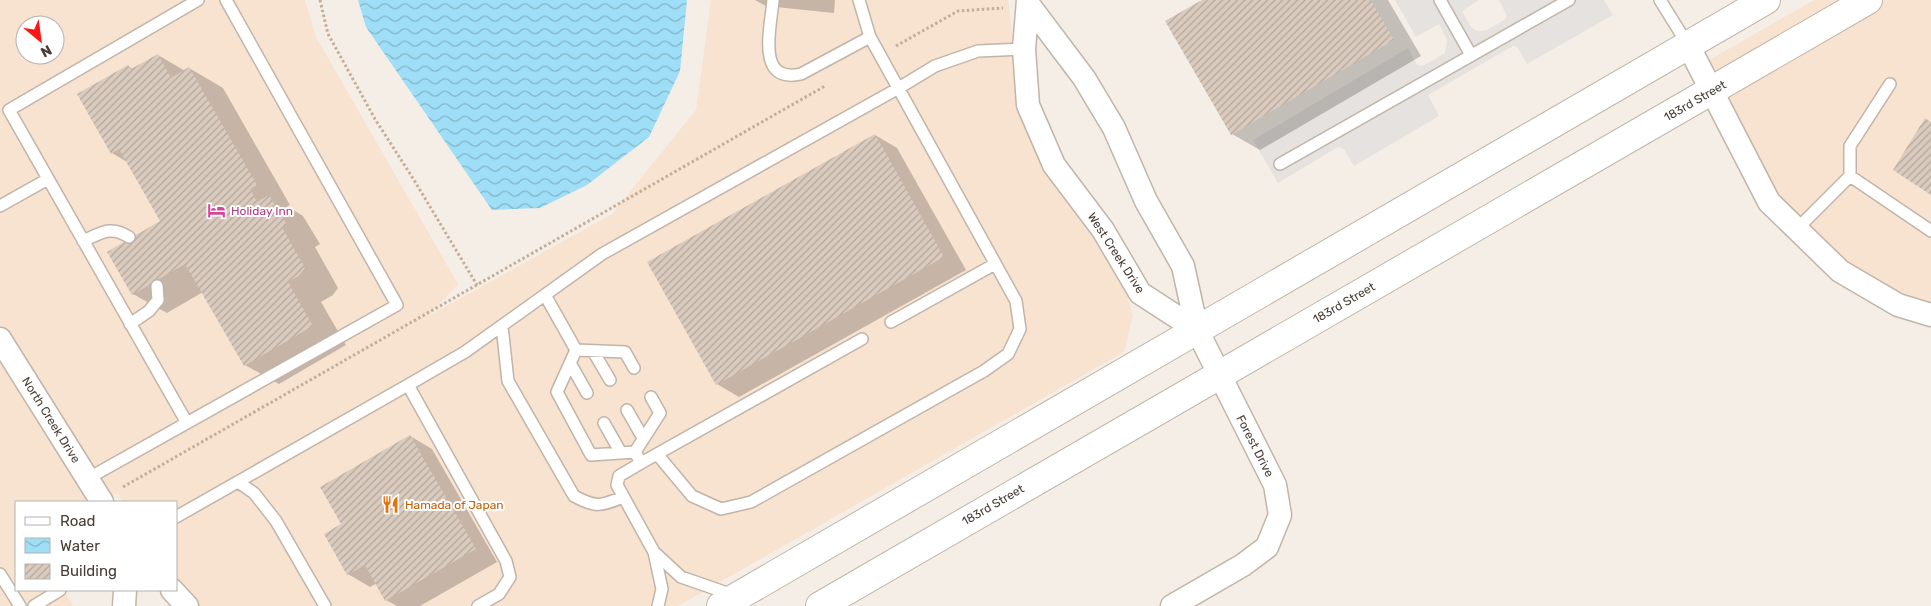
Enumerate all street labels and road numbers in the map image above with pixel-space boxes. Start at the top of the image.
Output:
street label: 183rd Street [1662,77,1729,124]
street label: West Creek Drive [1085,210,1148,296]
street label: 183rd Street [1311,279,1378,326]
street label: North Creek Drive [19,375,83,466]
street label: Forest Drive [1233,413,1277,480]
street label: 183rd Street [960,481,1027,528]

